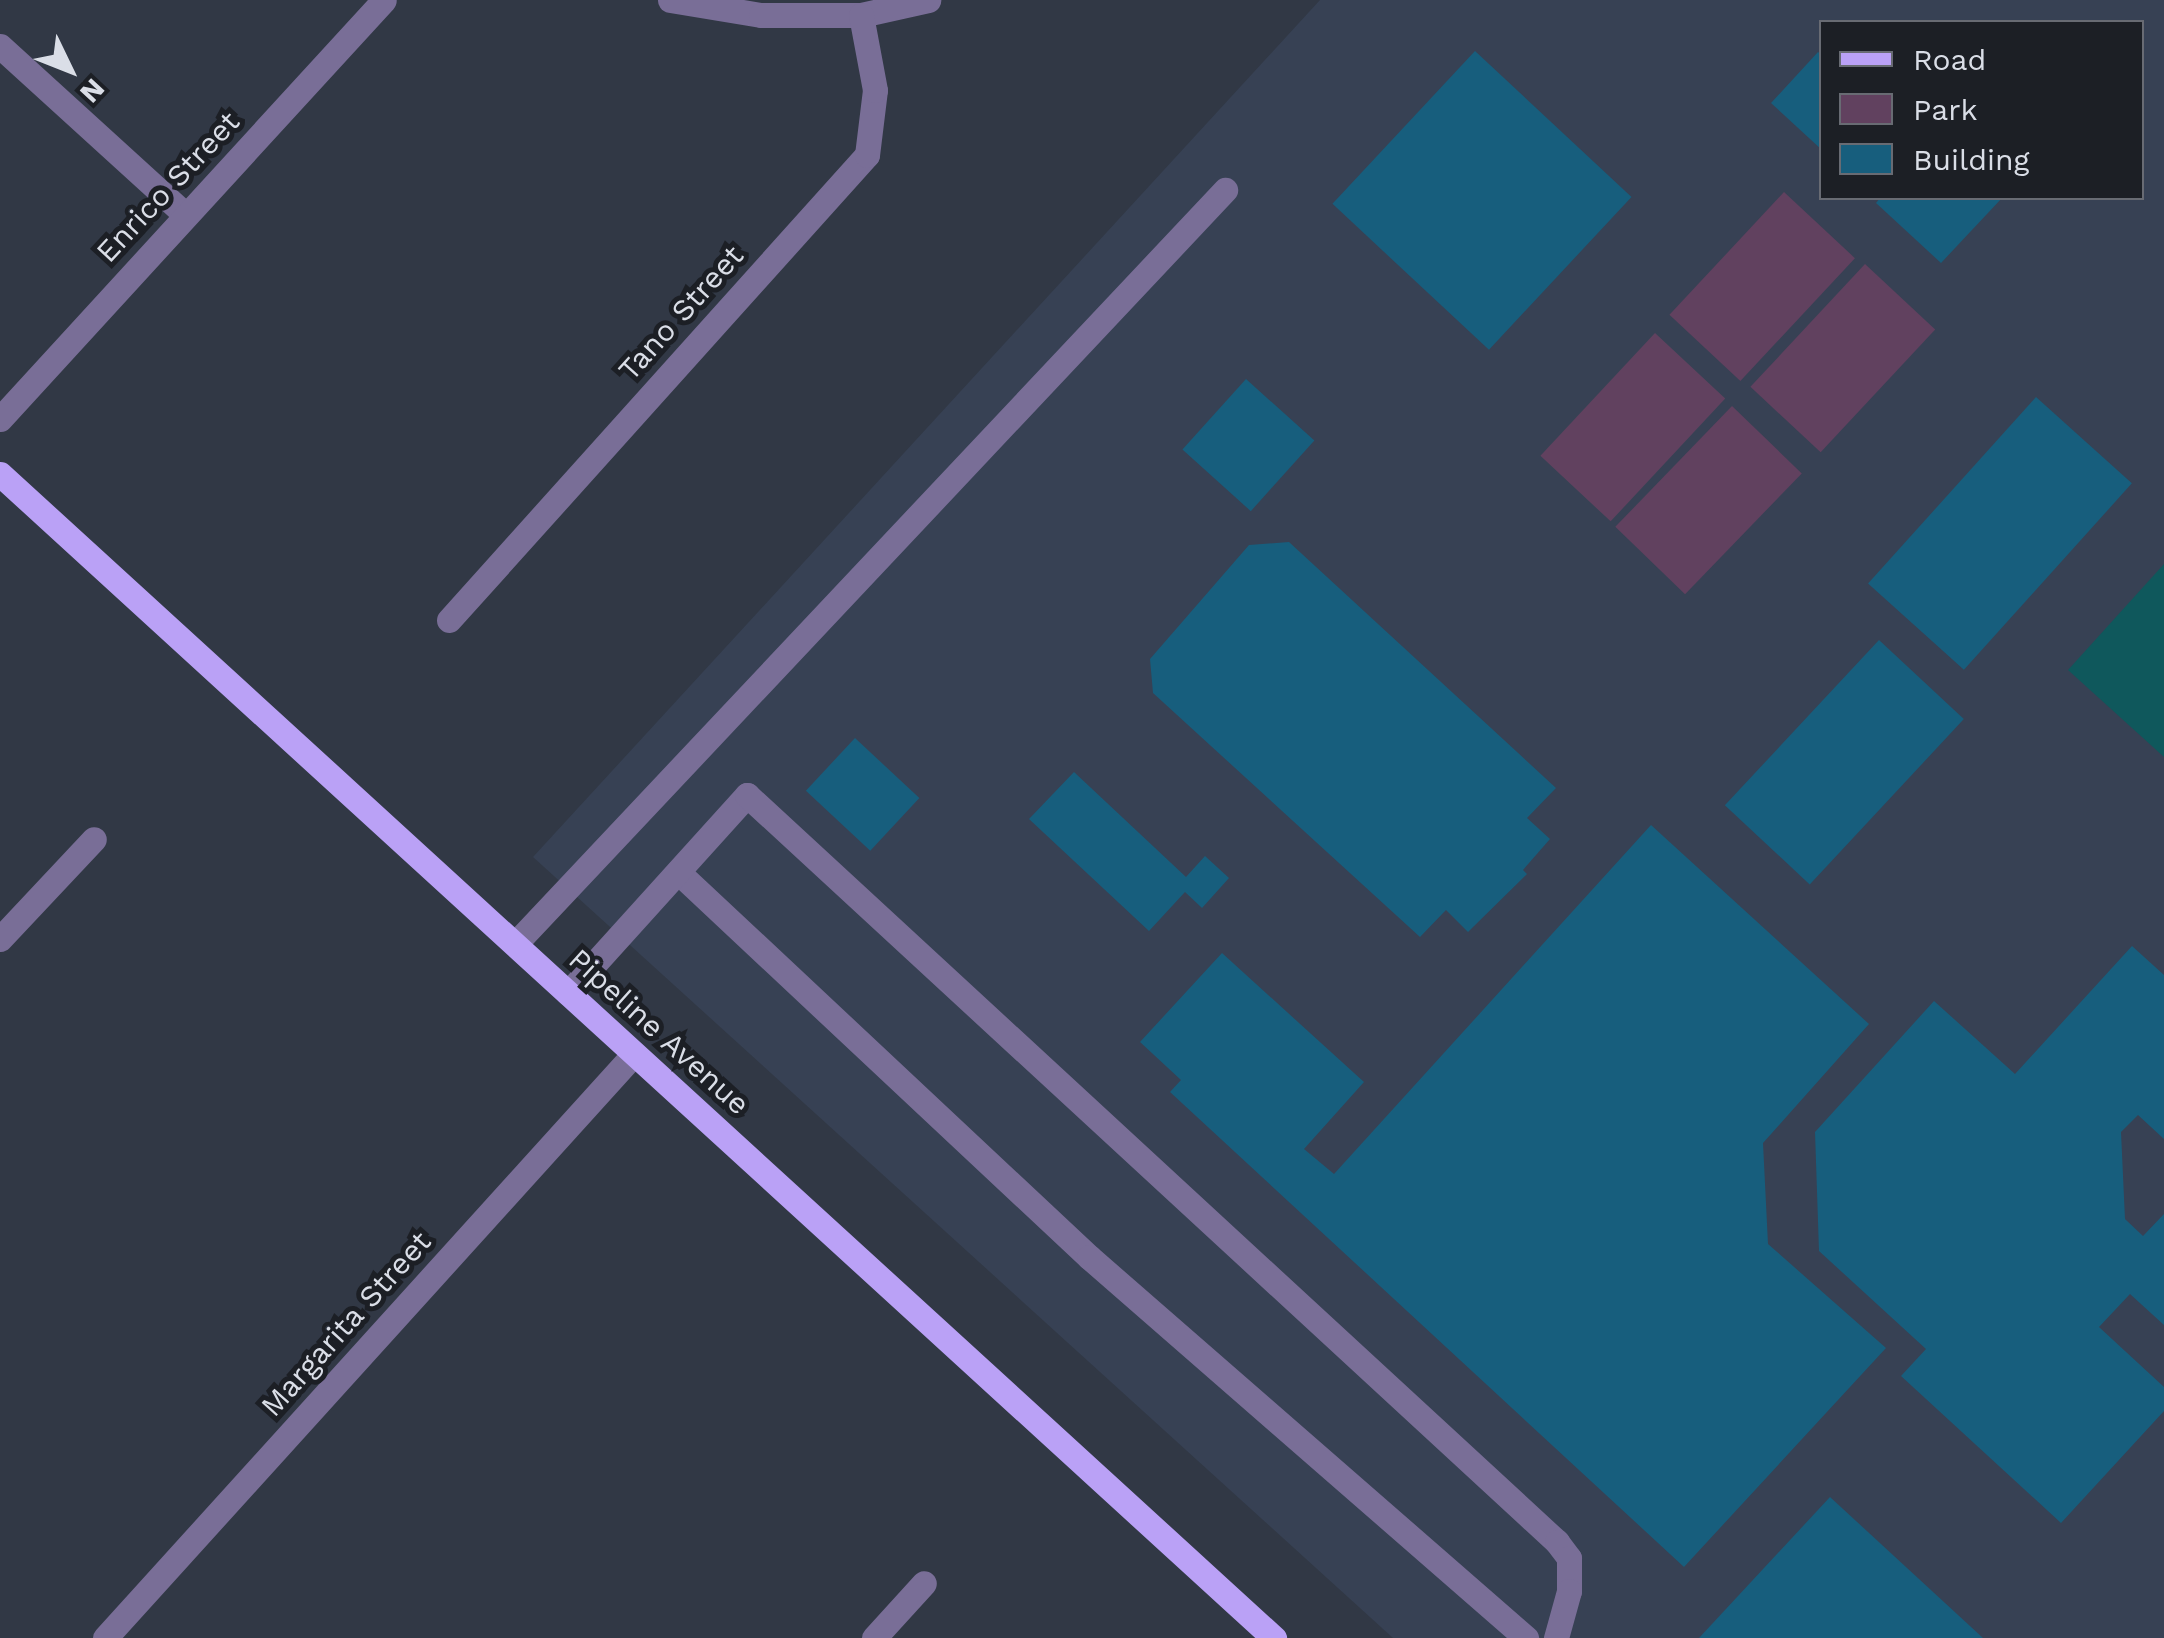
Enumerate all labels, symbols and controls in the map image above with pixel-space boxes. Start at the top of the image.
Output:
north arrow [20,20,120,120]
legend [1819,20,2144,200]
text: Road [1913,42,1986,77]
text: N [73,72,111,110]
text: Park [1913,92,1978,127]
street label: Enrico Street [89,104,247,270]
text: Building [1913,142,2030,177]
street label: Tano Street [611,238,751,388]
street label: Pipeline Avenue [561,941,757,1123]
street label: Margarita Street [253,1224,439,1424]

